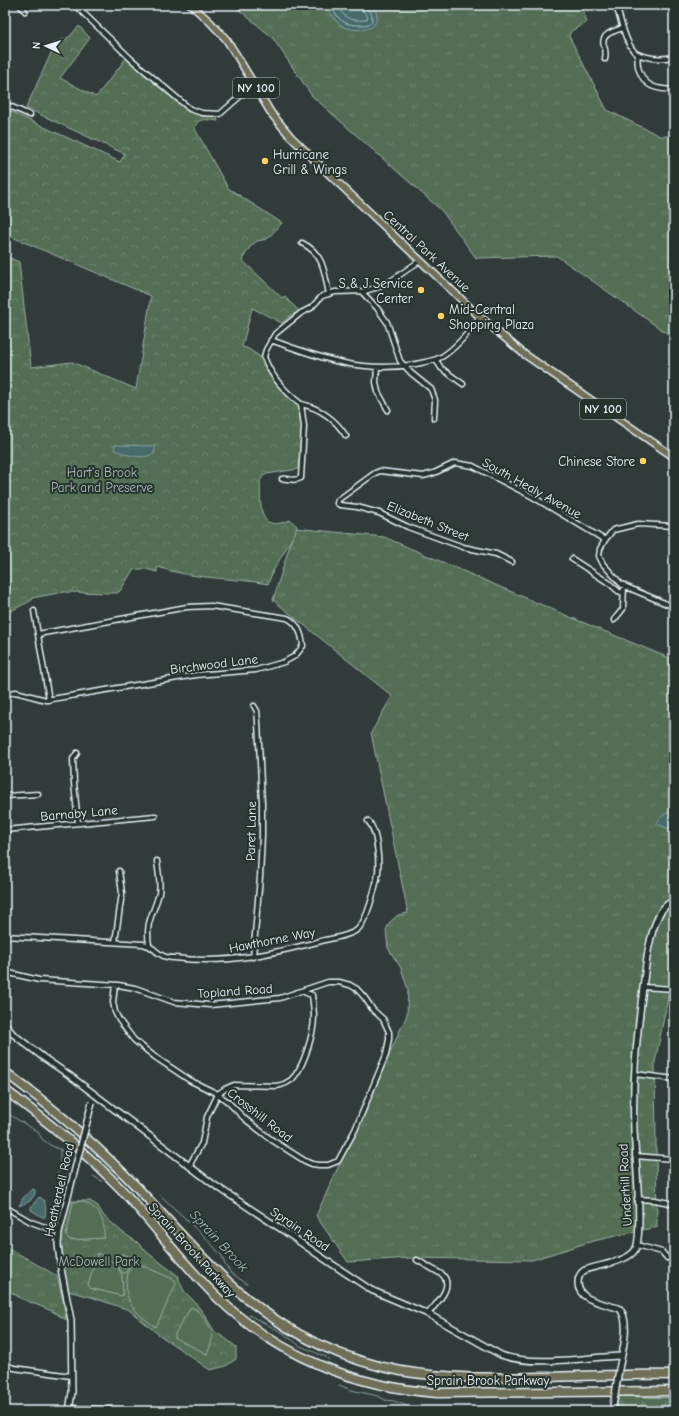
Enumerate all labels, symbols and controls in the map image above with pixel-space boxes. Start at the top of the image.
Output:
north arrow [26,26,66,66]
text: N [30,41,43,49]
road number: NY 100 [233,78,279,98]
place label: Hurricane Grill & Wings [273,147,347,177]
marker: Hurricane Grill & Wings [260,156,270,166]
street label: Central Park Avenue [381,207,474,295]
place label: S & J Service Center [338,276,414,306]
marker: S & J Service Center [416,285,426,295]
place label: Mid-Central Shopping Plaza [449,302,534,332]
marker: Mid-Central Shopping Plaza [436,311,446,321]
road number: NY 100 [580,399,626,419]
place label: Chinese Store [558,454,635,469]
street label: South Healy Avenue [480,455,585,522]
marker: Chinese Store [638,456,648,466]
park label: Hart's Brook Park and Preserve [51,465,153,495]
street label: Elizabeth Street [385,498,472,545]
street label: Birchwood Lane [169,651,259,677]
street label: Paret Lane [243,801,259,861]
street label: Barnaby Lane [40,802,119,824]
street label: Hawthorne Way [228,924,317,956]
street label: Topland Road [197,981,273,1001]
street label: Crosshill Road [224,1085,296,1145]
street label: Heatherdell Road [41,1141,77,1239]
street label: Underhill Road [615,1143,635,1227]
street label: Sprain Brook Parkway [145,1199,239,1301]
street label: Sprain Road [268,1204,332,1254]
water label: Sprain Brook [186,1206,252,1276]
park label: McDowell Park [58,1254,140,1269]
street label: Sprain Brook Parkway [427,1373,549,1388]

